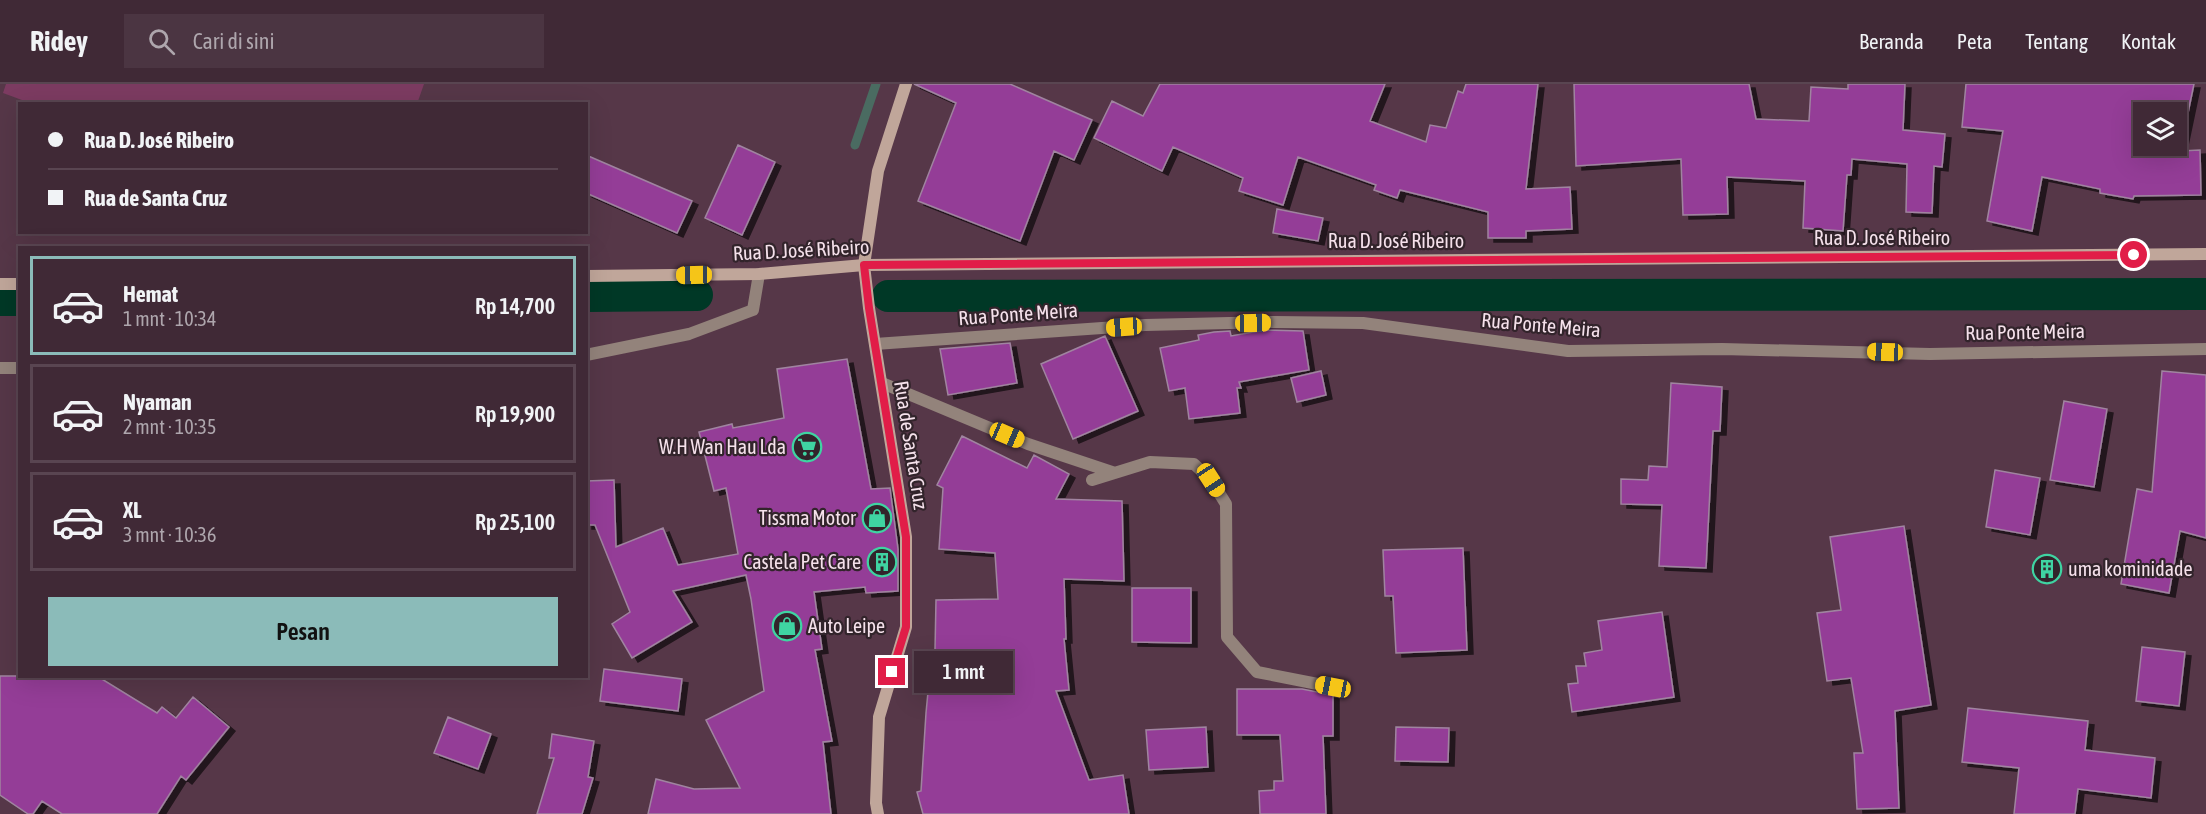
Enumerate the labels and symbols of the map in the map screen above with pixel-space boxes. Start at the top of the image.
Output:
street label: Rua D. José Ribeiro [1814,226,1950,249]
street label: Rua D. José Ribeiro [1328,229,1464,252]
street label: Rua D. José Ribeiro [732,234,870,265]
route start [2120,241,2147,268]
car [676,266,712,284]
street label: Rua Ponte Meira [957,298,1078,329]
street label: Rua Ponte Meira [1480,308,1602,341]
car [1235,314,1271,332]
car [1105,317,1143,337]
street label: Rua Ponte Meira [1965,319,2085,344]
car [1867,342,1903,362]
street label: Rua de Santa Cruz [890,379,933,511]
car [987,420,1027,450]
supermarket icon: W.H Wan Hau Lda [791,431,823,463]
place label: W.H Wan Hau Lda [659,435,786,458]
car [1194,460,1228,500]
shop icon: Tissma Motor [861,502,893,534]
place label: Tissma Motor [759,506,857,529]
building icon: Castela Pet Care [866,546,898,578]
place label: Castela Pet Care [743,550,861,573]
building icon: uma kominidade [2031,553,2063,585]
place label: uma kominidade [2068,557,2193,580]
shop icon: Auto Leipe [771,610,803,642]
place label: Auto Leipe [808,614,885,637]
callout: 1 mnt [913,651,1012,693]
route end [878,658,905,685]
car [1314,675,1352,699]

